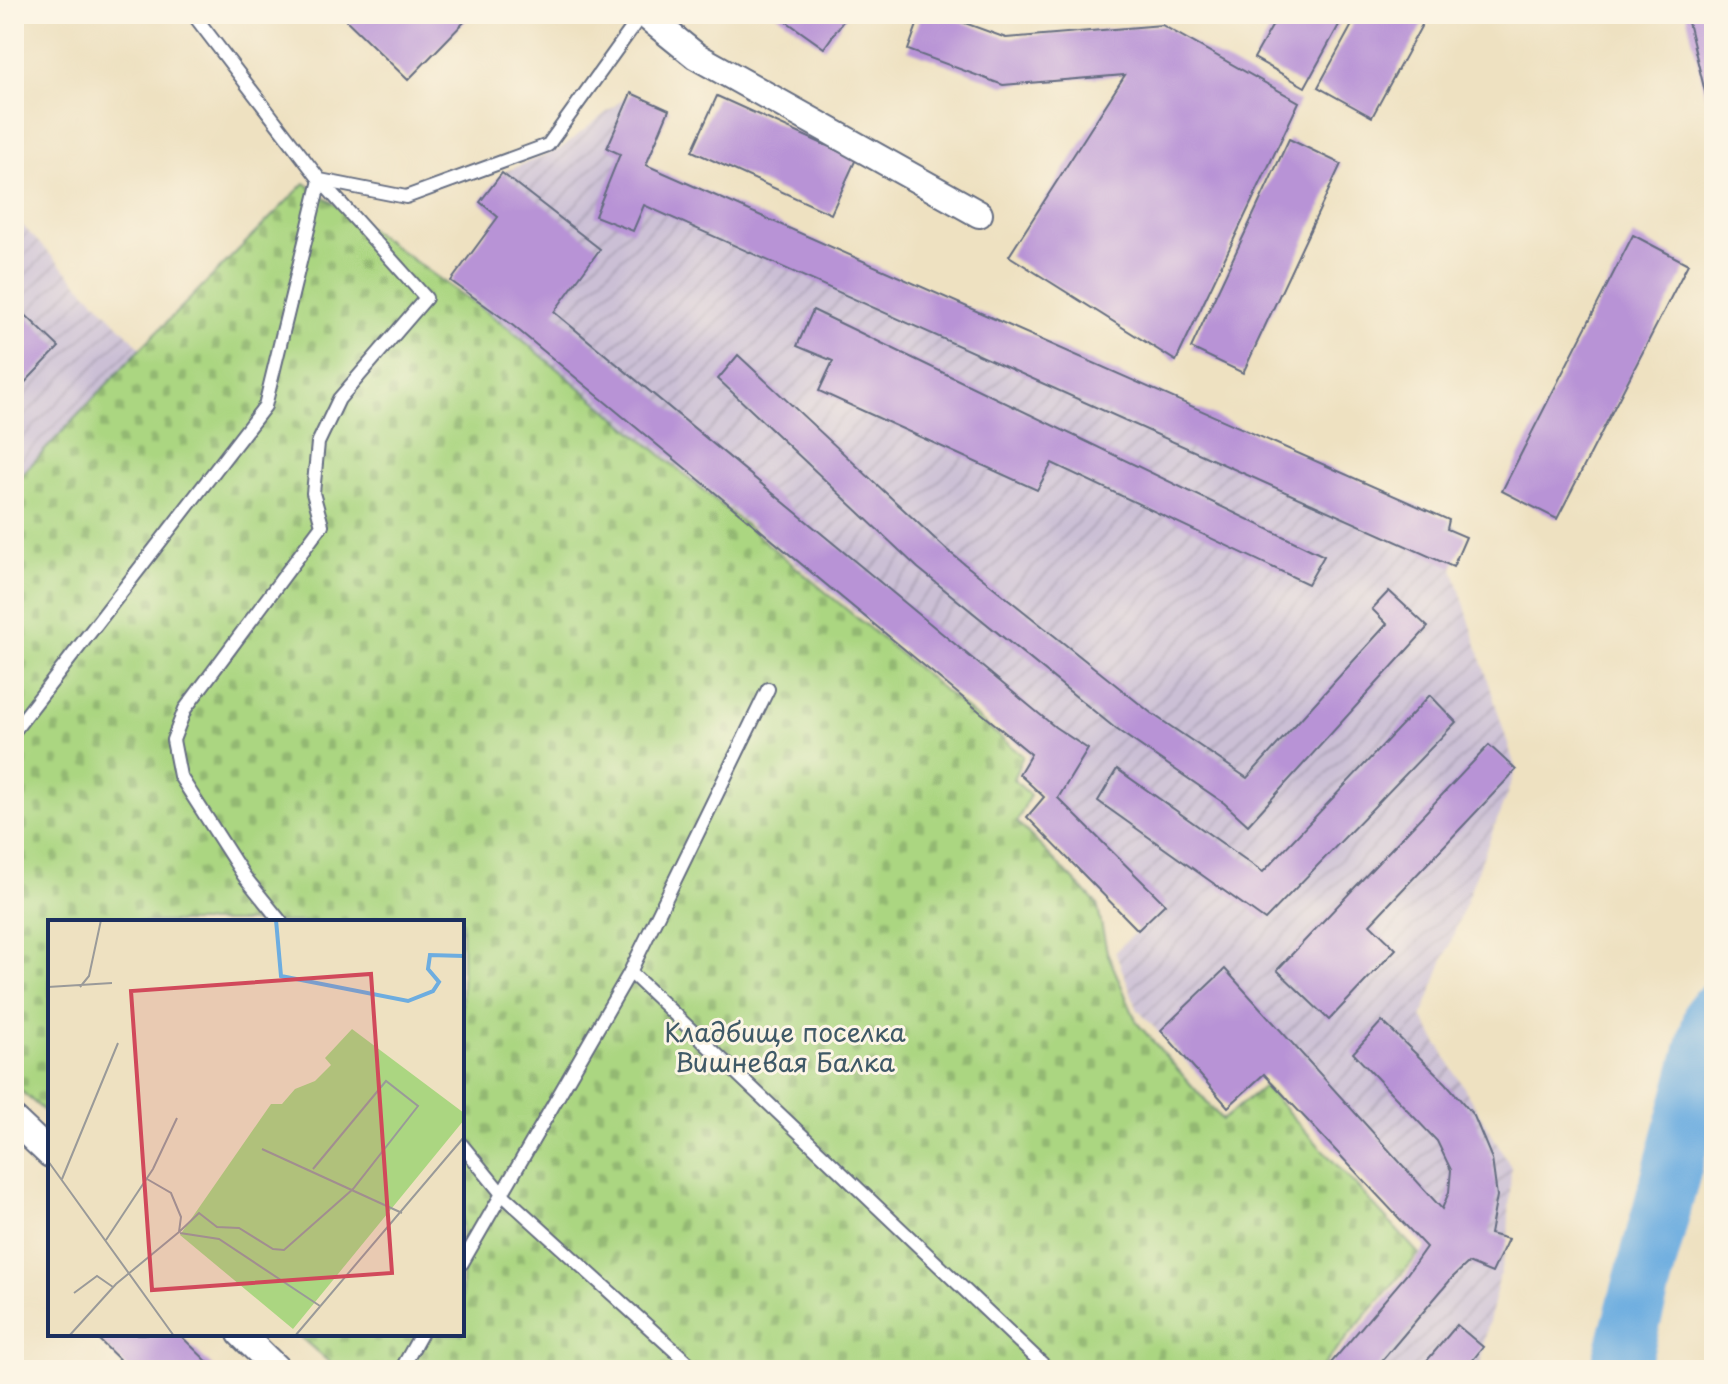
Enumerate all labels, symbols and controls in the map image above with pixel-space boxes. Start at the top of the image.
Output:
inset map [48,920,464,1336]
park label: Кладбище поселка Вишневая Балка [664,1012,907,1081]

